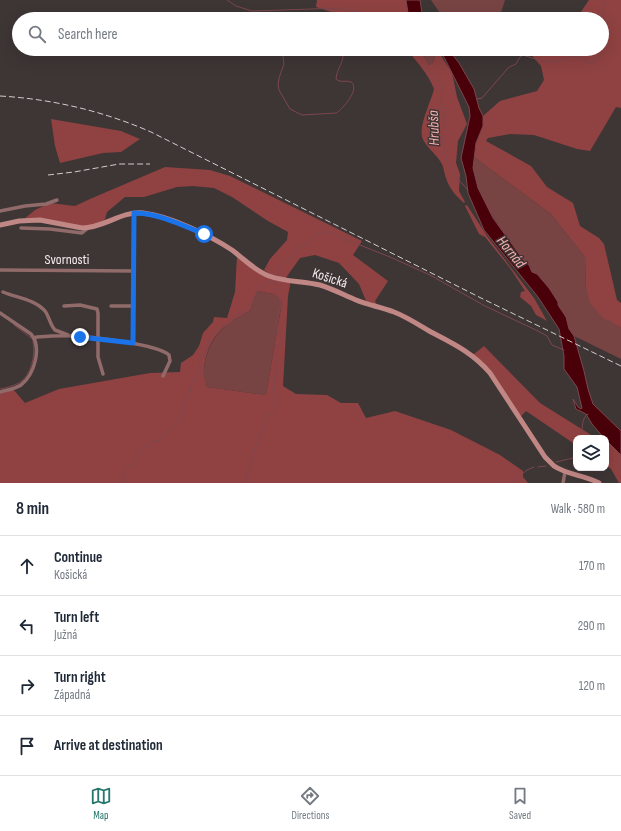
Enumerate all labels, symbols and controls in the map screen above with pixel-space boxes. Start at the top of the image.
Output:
search box [12,12,609,56]
icon: search [26,23,48,45]
text: Search here [58,25,118,44]
water label: Hrubša [424,110,444,146]
route start [195,225,213,243]
water label: Hornád [492,232,530,273]
street label: Svornosti [45,251,89,268]
street label: Košická [310,264,350,292]
route end [71,328,89,346]
map controls [573,435,609,471]
button: layers [573,435,609,471]
text: 8 min [16,499,49,519]
text: Walk · 580 m [551,501,605,517]
text: Continue [54,548,103,567]
icon: ahead [16,555,38,577]
text: 170 m [579,558,605,574]
text: Košická [54,567,87,583]
text: Turn left [54,608,99,627]
icon: left [16,615,38,637]
text: 290 m [578,618,605,634]
text: Južná [54,627,77,643]
text: Turn right [54,668,106,687]
icon: right [16,675,38,697]
text: 120 m [579,678,605,694]
text: Západná [54,687,91,703]
icon: arrive [16,735,38,757]
text: Arrive at destination [54,736,163,755]
tab: Map [90,785,112,822]
tab: Directions [292,785,329,822]
tab: Saved [509,785,531,822]

